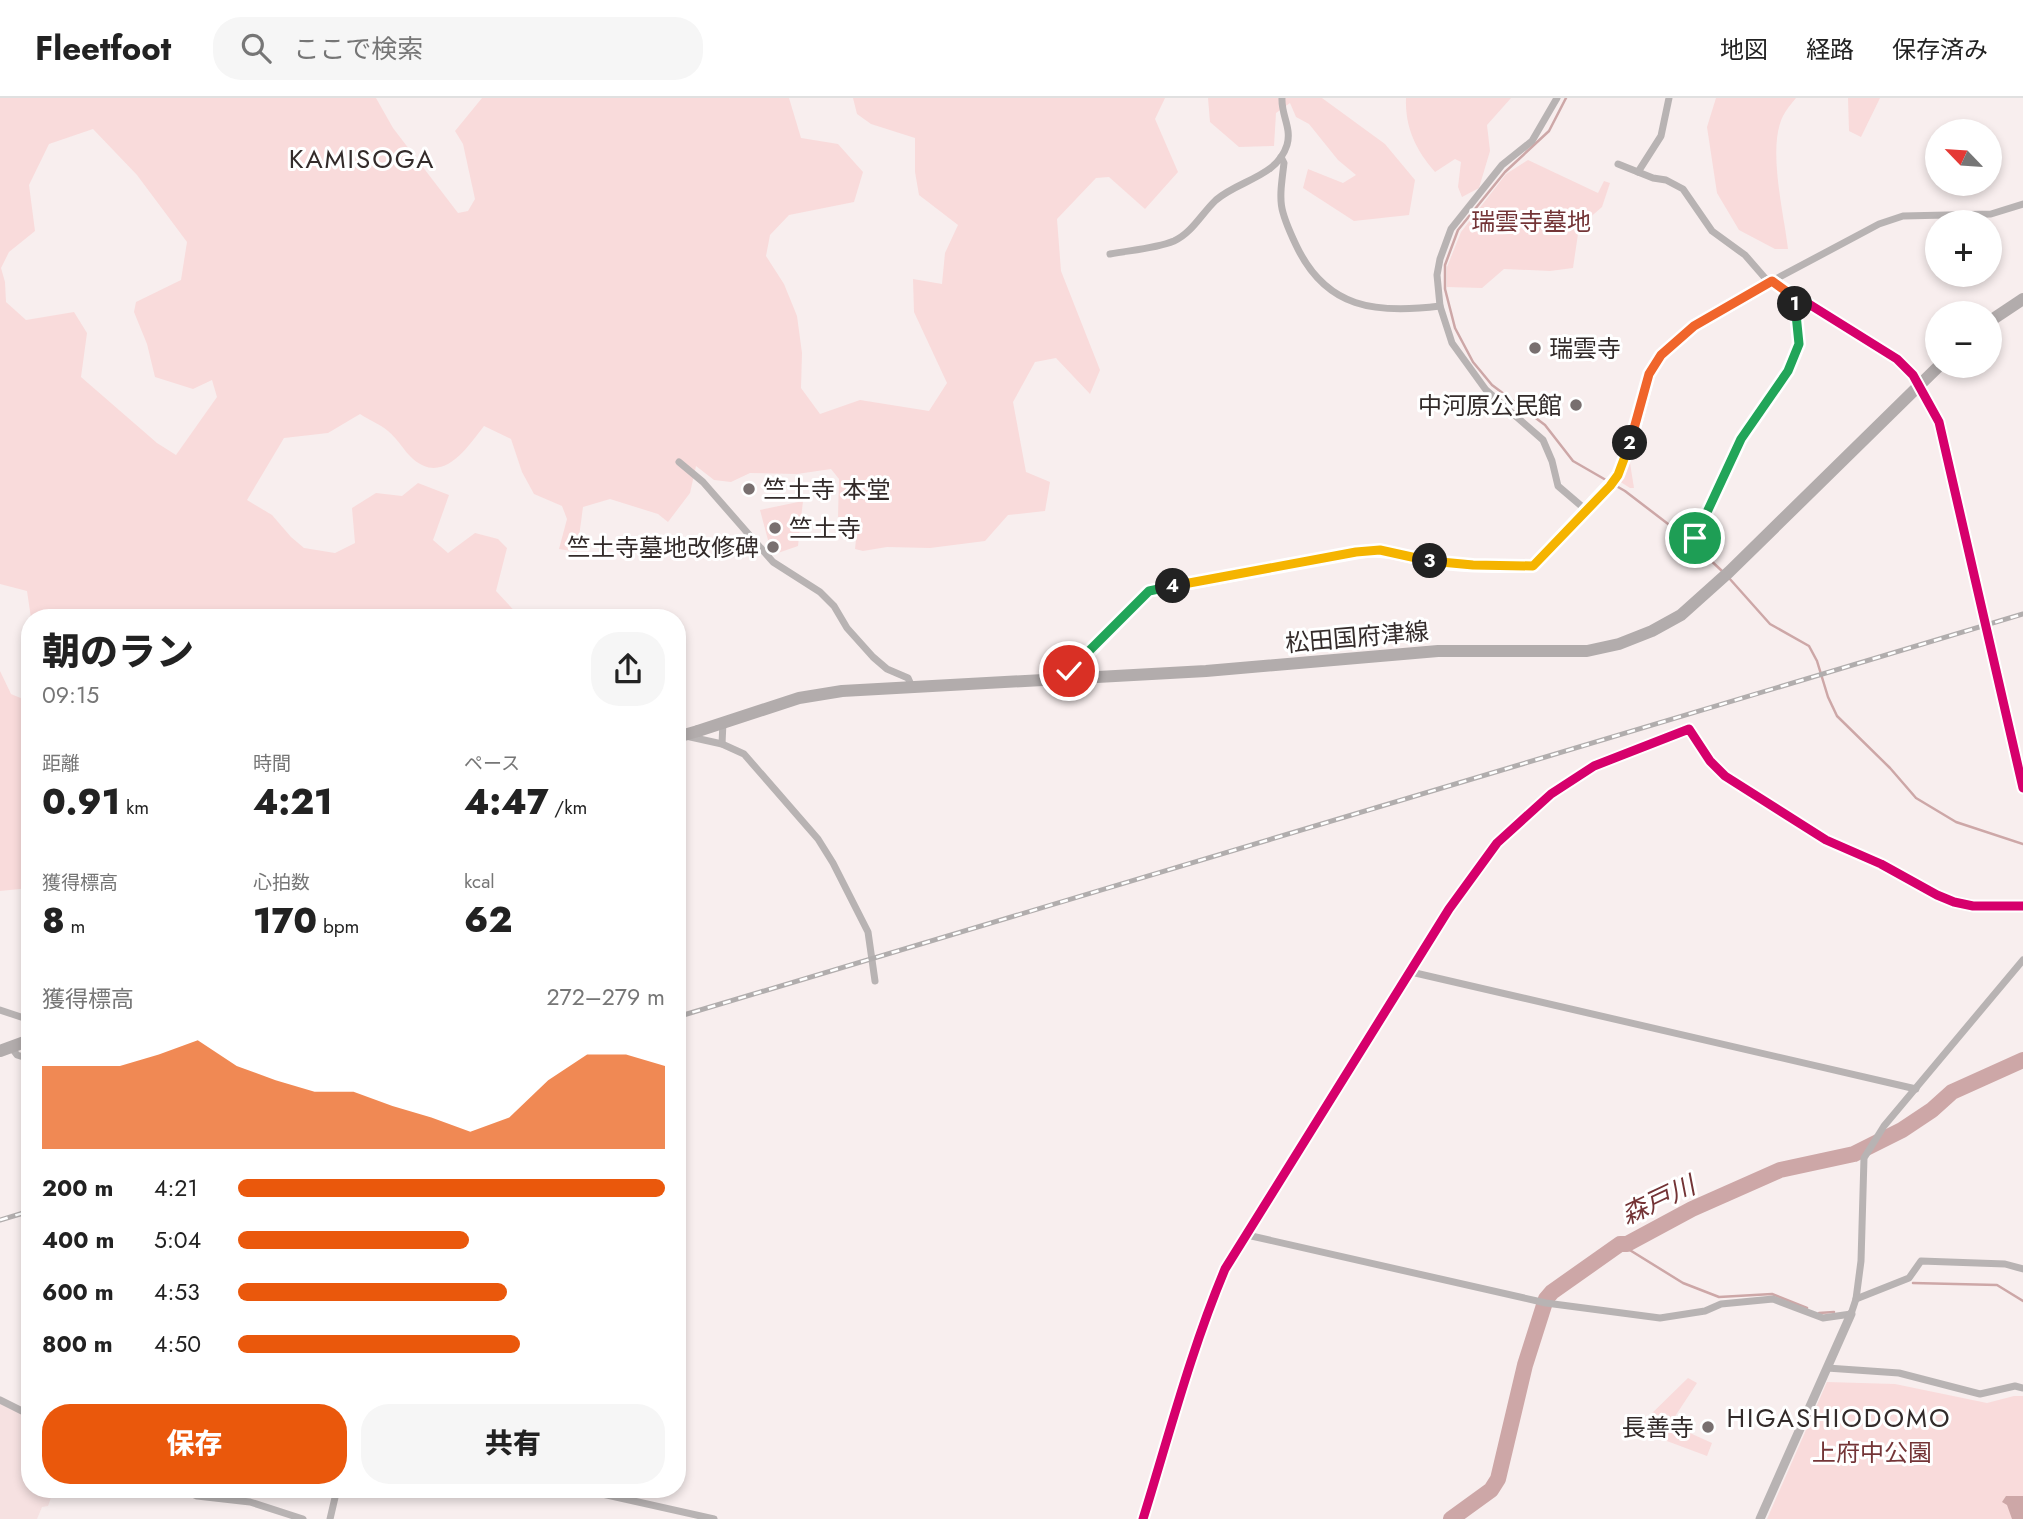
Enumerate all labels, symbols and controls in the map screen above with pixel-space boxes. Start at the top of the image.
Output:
search box [213,17,703,80]
text: Fleetfoot [35,25,171,72]
icon: search [237,29,275,67]
text: ここで検索 [293,30,423,68]
text: 地図 [1720,32,1768,67]
text: 経路 [1806,32,1854,67]
text: 保存済み [1892,32,1988,67]
north arrow [1925,119,2002,196]
map controls [1925,119,2002,378]
district label: KAMISOGA [289,140,435,178]
park label: 瑞雲寺墓地 [1471,204,1591,239]
button: + [1925,210,2002,287]
pin: 1 [1778,286,1812,322]
text: 1 [1790,290,1799,317]
button: − [1925,301,2002,378]
place label: 瑞雲寺 [1549,331,1621,366]
marker: 瑞雲寺 [1527,340,1543,356]
place label: 中河原公民館 [1418,388,1562,423]
marker: 中河原公民館 [1568,397,1584,413]
pin: 2 [1612,426,1648,460]
text: 2 [1623,429,1636,456]
place label: 竺土寺 本堂 [763,472,890,507]
marker: 竺土寺 本堂 [741,481,757,497]
pin [1665,508,1725,568]
place label: 竺土寺 [789,511,861,546]
icon: arrive [1676,519,1714,557]
marker: 竺土寺 [767,520,783,536]
place label: 竺土寺墓地改修碑 [567,530,759,565]
marker: 竺土寺墓地改修碑 [765,539,781,555]
pin: 3 [1412,544,1448,578]
text: 3 [1424,547,1435,574]
pin: 4 [1156,568,1190,603]
text: 4 [1166,572,1179,599]
street label: 松田国府津線 [1284,613,1430,661]
text: 朝のラン [42,624,194,679]
button: share [591,632,665,706]
pin [1039,641,1099,701]
icon: check [1050,652,1088,690]
text: 09:15 [42,678,99,712]
text: 距離 [42,750,80,777]
text: 時間 [253,750,291,777]
text: ペース [464,750,520,777]
text: 0.91 [42,777,120,827]
text: 4:21 [253,777,332,827]
text: 4:47 [464,777,549,827]
text: km [120,794,149,821]
text: /km [549,794,587,821]
text: kcal [464,868,495,895]
text: 獲得標高 [42,869,118,896]
text: 心拍数 [253,869,310,896]
text: 62 [464,895,512,945]
text: 8 [42,896,65,946]
text: 170 [253,896,317,946]
text: m [65,913,85,940]
text: bpm [317,913,359,940]
text: 272–279 m [546,980,665,1014]
text: 獲得標高 [42,982,134,1016]
water label: 森戸川 [1615,1165,1704,1234]
text: 200 m [42,1171,113,1205]
text: 4:21 [154,1171,198,1205]
text: 400 m [42,1223,114,1257]
text: 5:04 [154,1223,201,1257]
text: 600 m [42,1275,114,1309]
text: 4:53 [154,1275,200,1309]
text: 800 m [42,1327,113,1361]
text: 4:50 [154,1327,201,1361]
district label: HIGASHIODOMO [1726,1399,1952,1437]
button: 保存 [42,1404,347,1484]
button: 共有 [361,1404,665,1484]
place label: 長善寺 [1622,1410,1694,1445]
marker: 長善寺 [1700,1419,1716,1435]
park label: 上府中公園 [1812,1435,1932,1470]

